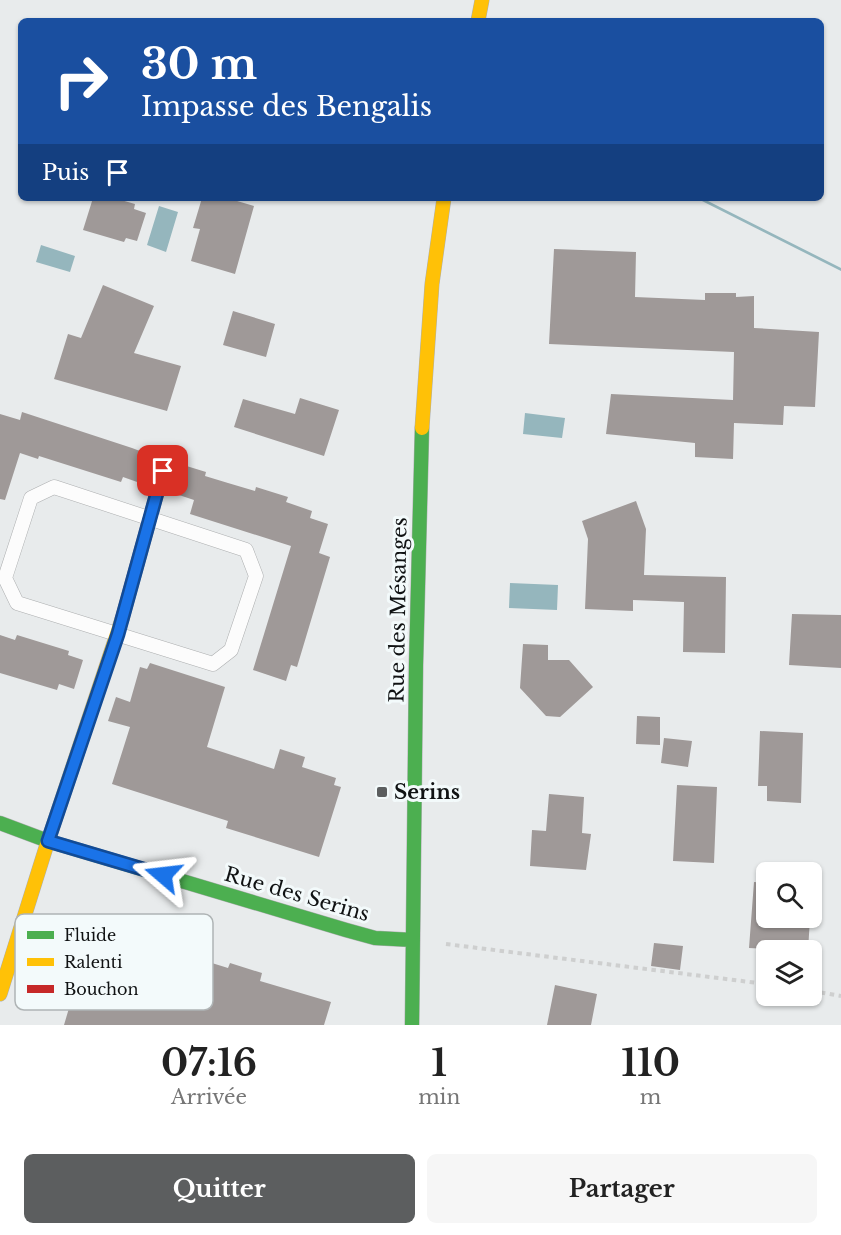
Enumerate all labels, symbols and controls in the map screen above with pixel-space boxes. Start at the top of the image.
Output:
text: 30 m [141,38,257,90]
icon: right [42,42,120,120]
text: Impasse des Bengalis [141,90,432,123]
icon: arrive [101,156,134,189]
text: Puis [42,159,89,186]
pin [137,445,188,496]
icon: arrive [146,454,179,487]
street label: Rue des Mésanges [384,517,412,703]
place label: Serins [394,780,460,804]
marker: Serins [375,785,389,799]
position arrow [131,843,195,907]
street label: Rue des Serins [222,862,372,926]
map controls [756,862,822,1006]
button: search [756,862,822,928]
legend [15,914,213,1010]
text: Fluide [64,925,116,945]
button: layers [756,940,822,1006]
text: Ralenti [64,952,123,972]
text: Bouchon [64,979,139,999]
text: 07:16 [161,1041,257,1086]
text: 1 [431,1041,447,1086]
text: 110 [621,1041,680,1086]
text: Arrivée [171,1085,247,1109]
text: min [418,1085,460,1109]
text: m [640,1085,661,1109]
button: Quitter [24,1154,415,1223]
button: Partager [427,1154,817,1223]

